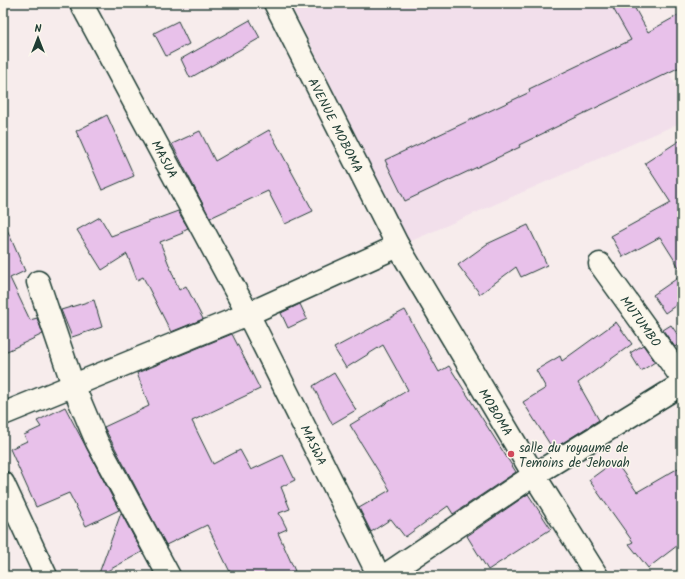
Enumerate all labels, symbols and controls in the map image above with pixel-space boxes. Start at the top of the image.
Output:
north arrow [18,18,58,58]
text: N [35,20,42,38]
street label: AVENUE MOBOMA [302,74,368,177]
street label: MASUA [145,137,183,183]
street label: MUTUMBO [614,292,666,352]
street label: MOBOMA [472,385,517,441]
street label: MASWA [294,422,332,470]
place label: salle du royaume de Temoins de Jehovah [519,438,630,474]
marker: salle du royaume de Temoins de Jehovah [506,449,516,459]

